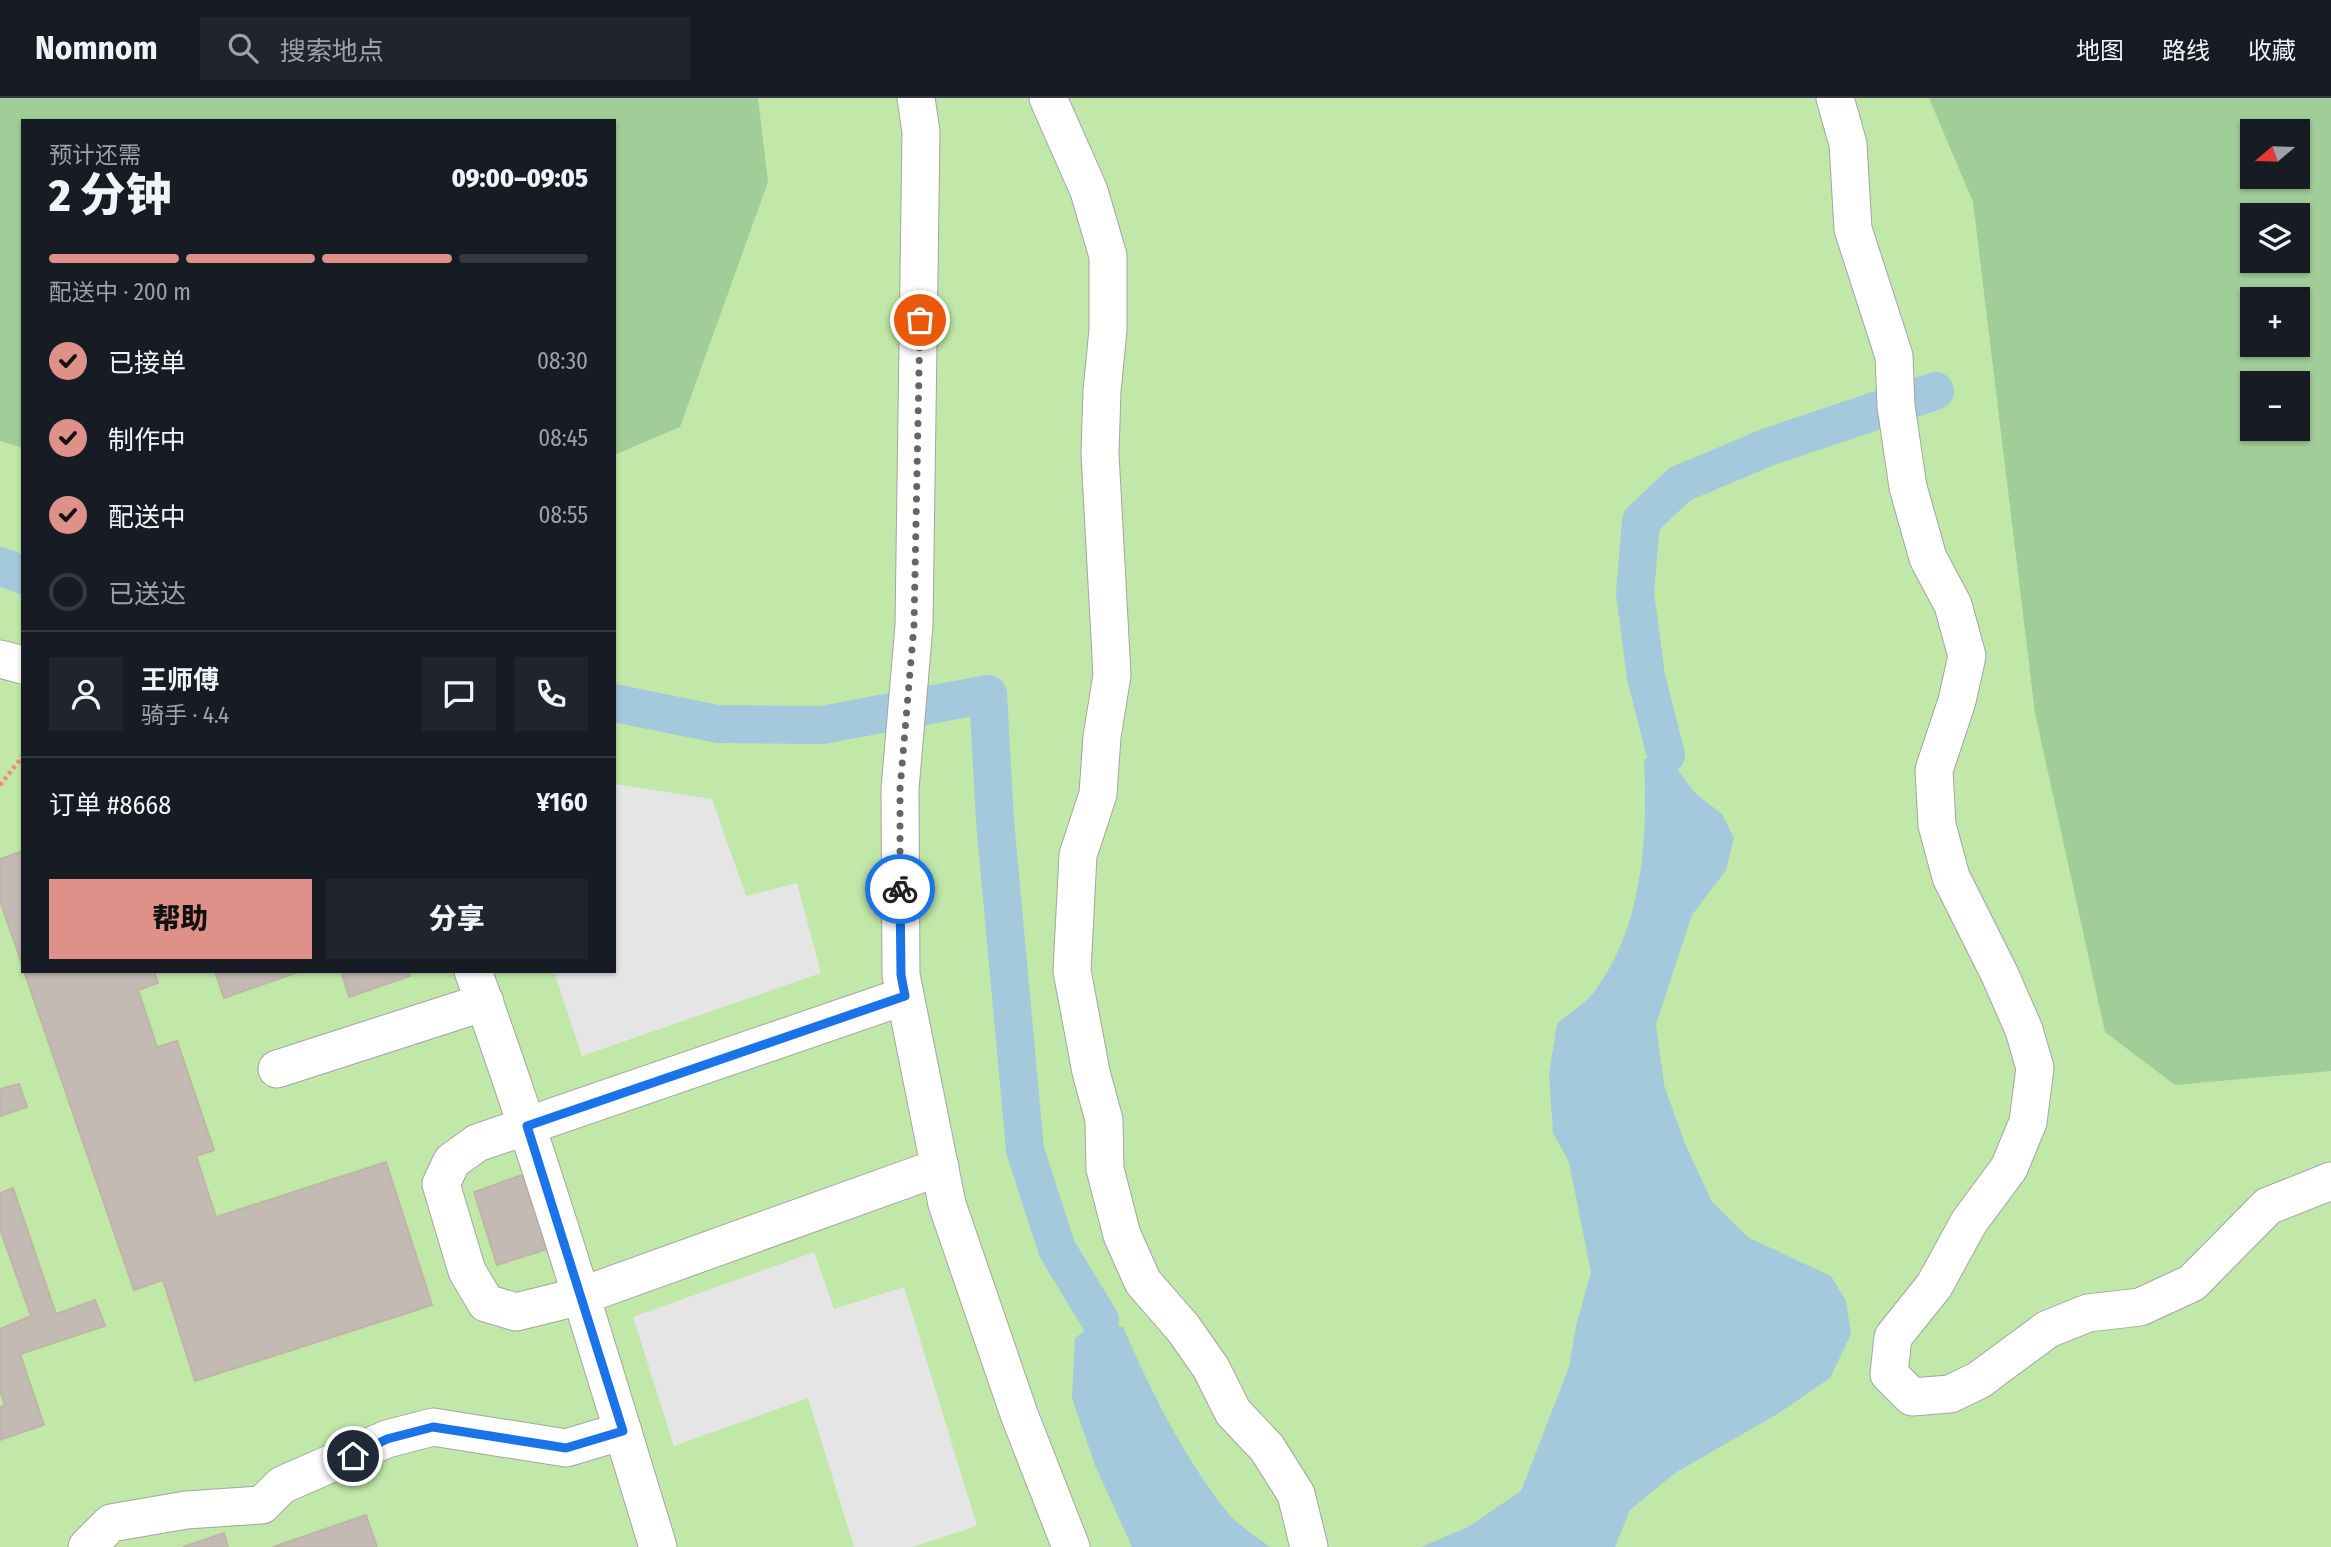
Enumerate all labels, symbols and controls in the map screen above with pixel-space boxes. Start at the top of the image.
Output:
search box [200,17,690,80]
text: Nomnom [35,28,158,68]
icon: search [224,29,262,67]
text: 搜索地点 [280,36,384,67]
text: 地图 [2076,37,2124,65]
text: 路线 [2162,37,2210,65]
text: 收藏 [2248,37,2296,65]
north arrow [2240,119,2310,189]
map controls [2240,119,2310,441]
text: 预计还需 [49,141,141,169]
text: 09:00–09:05 [451,163,588,194]
text: 2 分钟 [49,168,172,223]
button: layers [2240,203,2310,273]
text: 配送中 · 200 m [49,278,191,306]
button: + [2240,287,2310,357]
pin [890,290,950,350]
icon: bag [901,301,939,339]
icon: check [49,342,87,380]
text: 08:30 [537,347,588,375]
text: 已接单 [108,348,186,379]
button: − [2240,371,2310,441]
icon: check [49,419,87,457]
text: 08:45 [538,424,588,452]
text: 制作中 [108,425,186,456]
icon: check [49,496,87,534]
text: 08:55 [539,501,588,529]
text: 配送中 [108,502,186,533]
text: 已送达 [108,579,186,610]
button: person [49,657,123,731]
button: chat [422,657,496,731]
button: phone [514,657,588,731]
text: 王师傅 [141,665,219,696]
text: 骑手 · 4.4 [141,701,229,729]
text: ¥160 [537,787,588,818]
text: 订单 #8668 [49,790,171,821]
courier [865,854,935,924]
icon: bike [881,870,919,908]
button: 帮助 [49,879,312,959]
button: 分享 [326,879,588,959]
pin [323,1426,383,1486]
icon: home [334,1437,372,1475]

